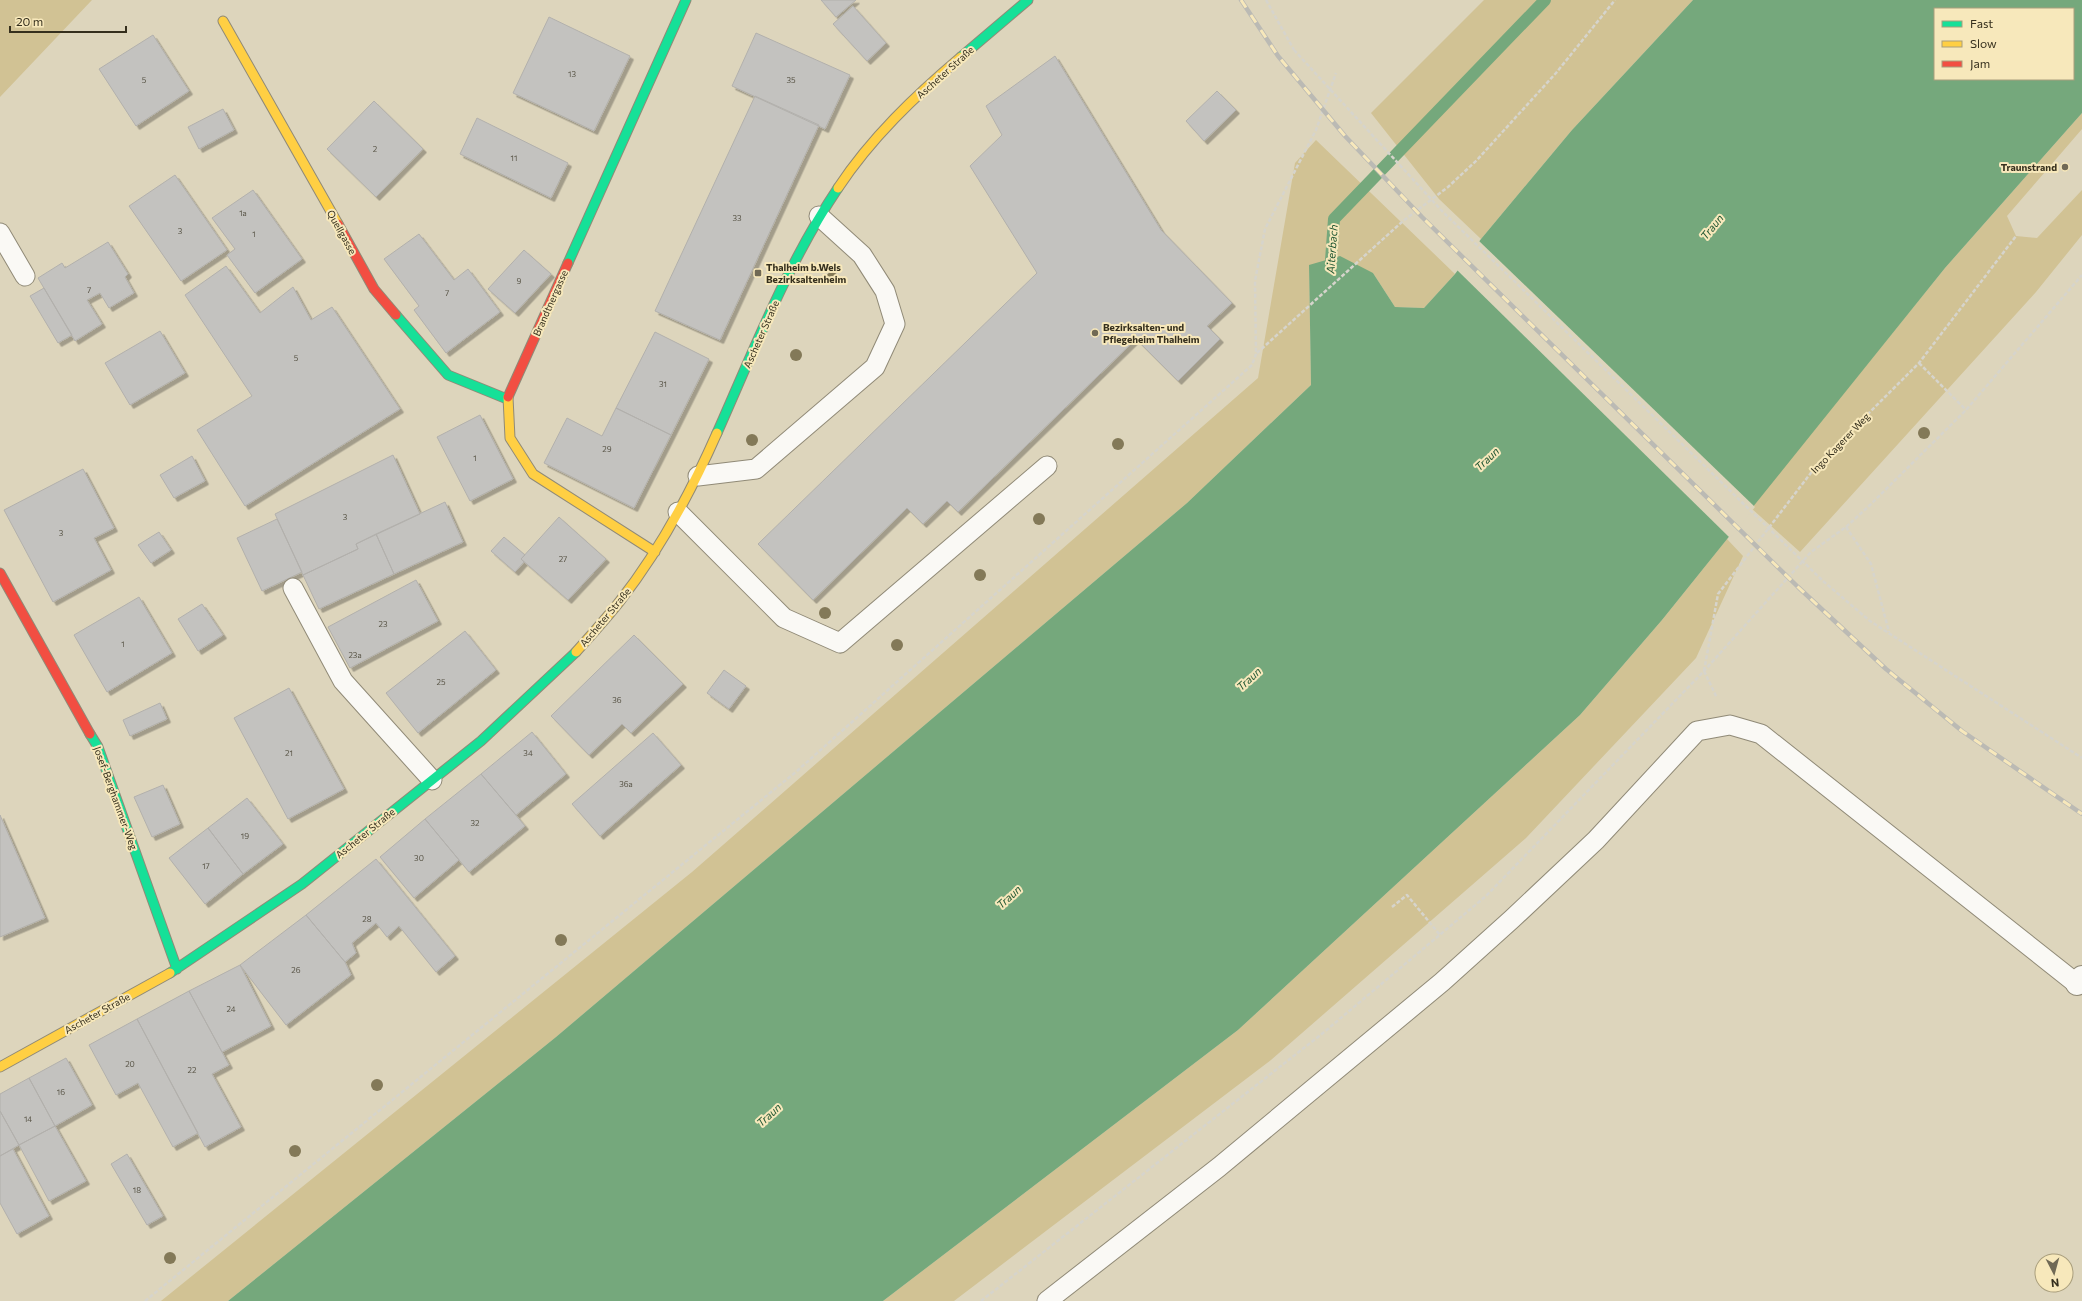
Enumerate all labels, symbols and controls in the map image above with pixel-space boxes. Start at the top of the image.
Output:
scale bar [10,8,126,34]
legend [1934,8,2074,80]
text: 20 m [16,14,43,28]
text: Fast [1970,16,1993,30]
text: Slow [1970,36,1997,50]
street label: Ascheter Straße [914,43,976,101]
text: Jam [1970,56,1990,71]
house number: 13 [568,69,576,79]
house number: 5 [142,75,147,85]
house number: 35 [786,75,796,85]
house number: 2 [373,144,378,154]
house number: 11 [511,153,517,163]
place label: Traunstrand [2001,161,2057,173]
marker: Traunstrand [2060,162,2070,172]
house number: 1a [239,208,247,218]
street label: Quellgasse [325,208,359,256]
water label: Traun [1698,211,1726,242]
house number: 33 [732,213,742,223]
water label: Aiterbach [1323,224,1340,275]
house number: 3 [178,226,183,236]
house number: 1 [252,229,256,239]
place label: Thalheim b.Wels Bezirksaltenheim [766,261,846,285]
street label: Brandtnergasse [530,268,570,338]
marker: Thalheim b.Wels Bezirksaltenheim [753,268,763,278]
house number: 9 [517,276,522,286]
house number: 7 [87,285,91,295]
house number: 7 [445,288,449,298]
street label: Ascheter Straße [741,298,781,370]
place label: Bezirksalten- und Pflegeheim Thalheim [1103,321,1200,345]
marker: Bezirksalten- und Pflegeheim Thalheim [1090,328,1100,338]
house number: 5 [294,353,299,363]
house number: 31 [659,379,667,389]
street label: Ingo Kagerer Weg [1808,410,1872,476]
house number: 29 [602,444,612,454]
water label: Traun [1472,444,1502,473]
house number: 1 [473,453,477,463]
house number: 3 [343,512,348,522]
house number: 3 [59,528,64,538]
house number: 27 [559,554,567,564]
street label: Ascheter Straße [577,585,633,649]
house number: 23 [379,619,388,629]
house number: 1 [121,639,125,649]
house number: 23a [348,650,362,660]
water label: Traun [1234,664,1264,693]
house number: 25 [436,677,446,687]
house number: 36 [612,695,622,705]
street label: Josef-Berghammer-Weg [92,745,141,852]
house number: 21 [285,748,293,758]
house number: 34 [523,748,533,758]
house number: 36a [619,779,633,789]
street label: Ascheter Straße [333,805,397,861]
house number: 32 [471,818,480,828]
house number: 19 [241,831,249,841]
house number: 30 [414,853,424,863]
house number: 17 [202,861,210,871]
water label: Traun [994,882,1024,911]
house number: 28 [362,914,372,924]
house number: 26 [291,965,301,975]
street label: Ascheter Straße [62,990,132,1036]
house number: 24 [226,1004,236,1014]
house number: 20 [125,1059,135,1069]
house number: 22 [188,1065,197,1075]
house number: 16 [57,1087,65,1097]
water label: Traun [754,1100,784,1129]
house number: 14 [24,1114,32,1124]
house number: 18 [133,1185,141,1195]
north arrow [2034,1253,2074,1293]
text: N [2050,1277,2060,1290]

